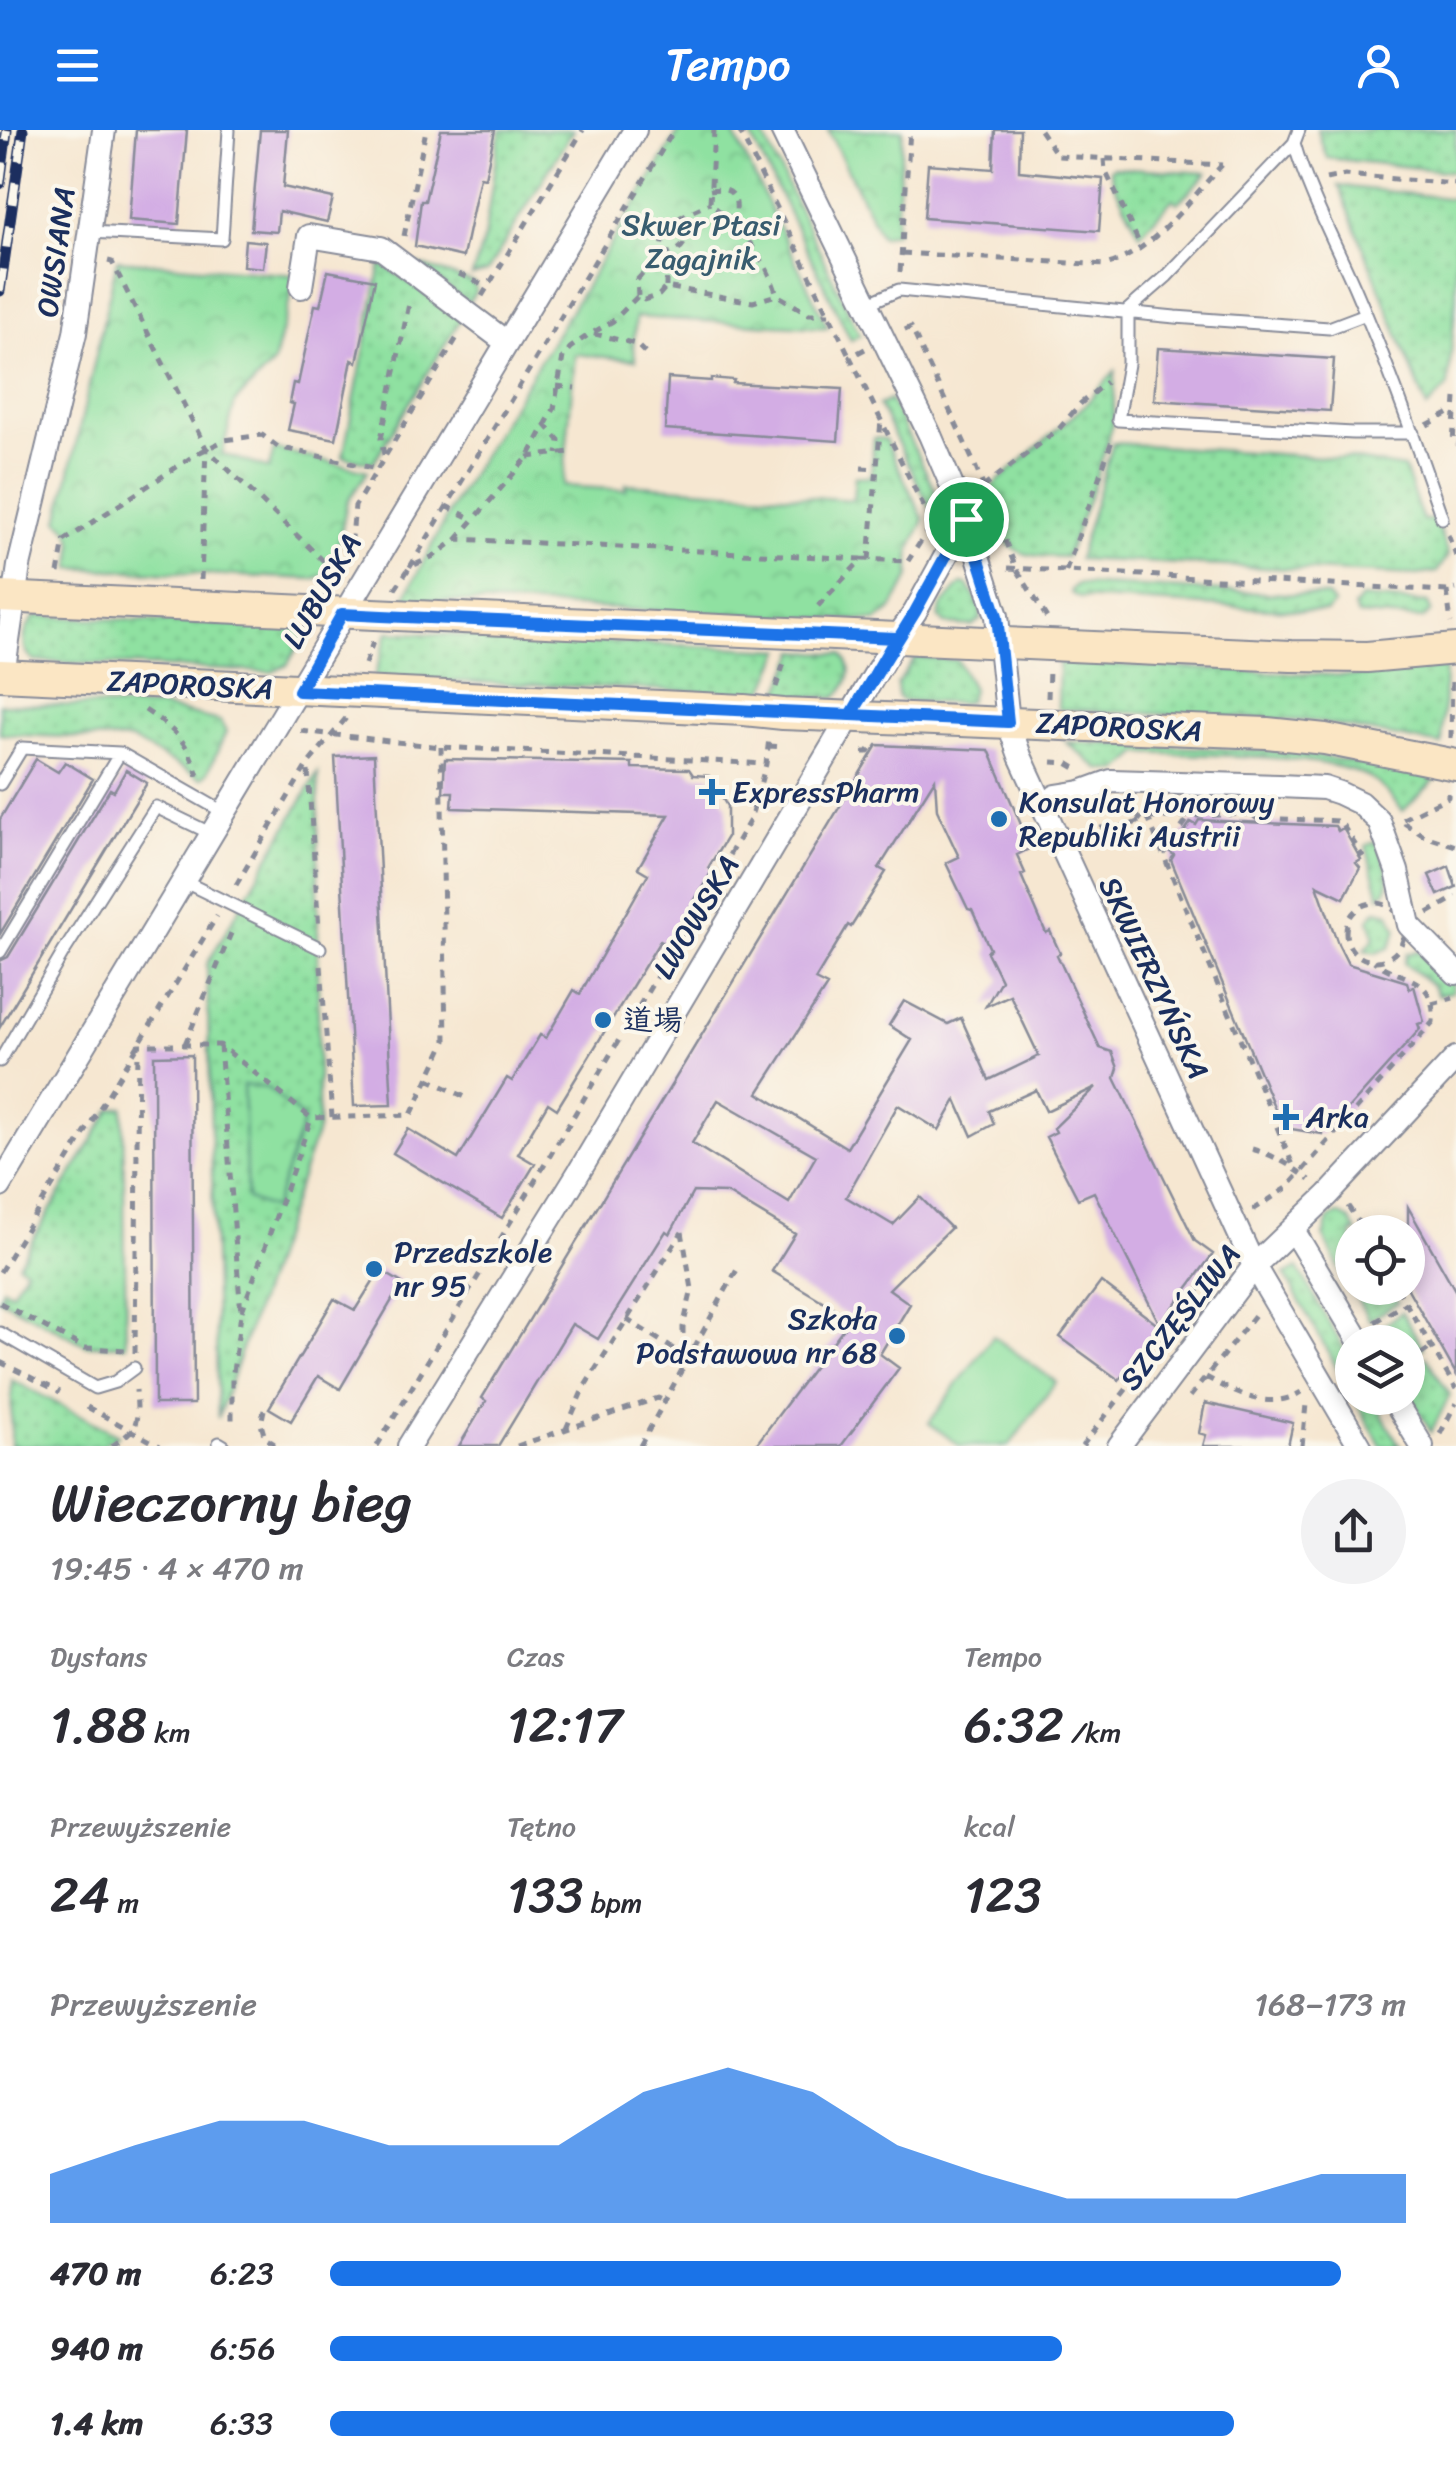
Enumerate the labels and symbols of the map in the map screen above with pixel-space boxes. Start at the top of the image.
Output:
street label: OWSIANA [20,183,92,321]
park label: Skwer Ptasi Zagajnik [622,198,781,286]
pin [924,477,1009,562]
street label: LUBUSKA [267,523,377,659]
street label: ZAPOROSKA [105,654,275,716]
street label: ZAPOROSKA [1034,696,1204,758]
place label: ExpressPharm [732,765,919,819]
place label: Konsulat Honorowy Republiki Austrii [1019,775,1275,863]
marker: ExpressPharm [701,781,723,803]
marker: Konsulat Honorowy Republiki Austrii [988,808,1010,830]
street label: LWOWSKA [637,844,755,990]
street label: SKWIERZYŃSKA [1083,867,1225,1089]
place label: 道場 [623,993,683,1047]
marker: 道場 [592,1009,614,1031]
place label: Arka [1305,1090,1369,1144]
marker: Arka [1275,1106,1297,1128]
place label: Przedszkole nr 95 [394,1225,552,1313]
street label: SZCZĘŚLIWA [1105,1231,1255,1403]
marker: Przedszkole nr 95 [363,1258,385,1280]
place label: Szkoła Podstawowa nr 68 [636,1292,878,1380]
marker: Szkoła Podstawowa nr 68 [886,1325,908,1347]

